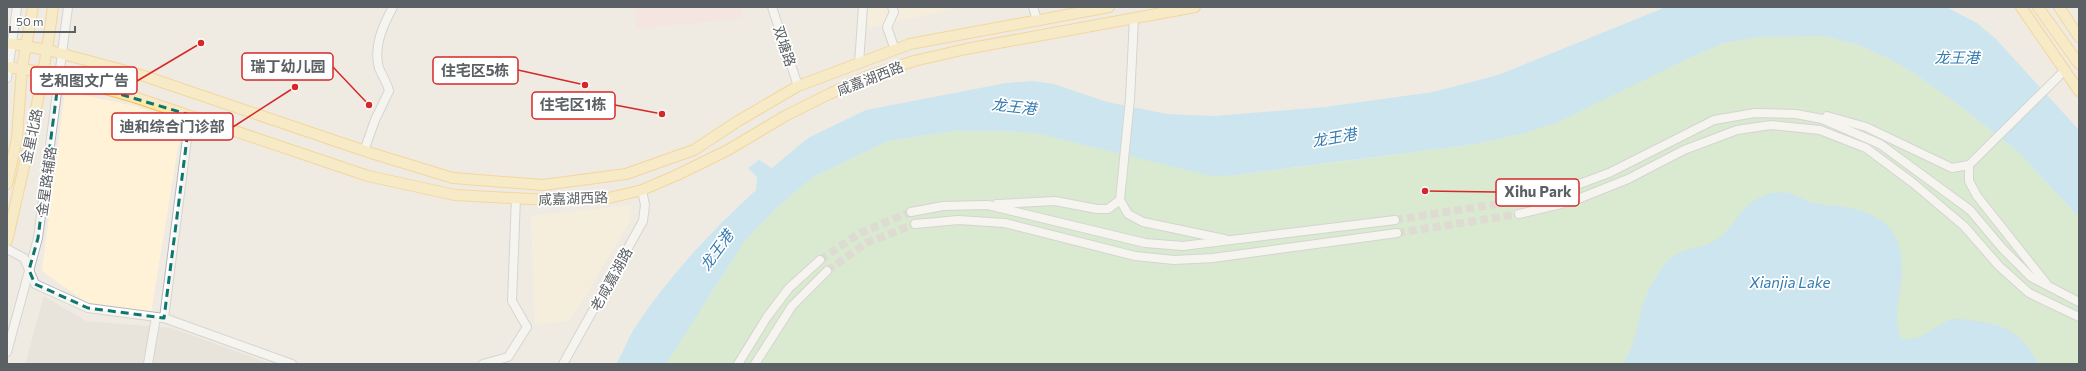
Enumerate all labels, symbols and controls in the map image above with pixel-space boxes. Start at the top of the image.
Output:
scale bar [10,8,75,34]
text: 50 m [16,14,44,28]
street label: 双塘路 [770,23,800,69]
water label: 龙王港 [1934,48,1981,66]
callout: 瑞丁幼儿园 [242,53,333,80]
text: 瑞丁幼儿园 [250,57,326,75]
callout: 住宅区5栋 [433,57,518,84]
street label: 咸嘉湖西路 [834,58,906,98]
text: 住宅区5栋 [441,61,509,79]
callout: 艺和图文广告 [31,67,137,94]
text: 艺和图文广告 [39,71,129,89]
callout: 住宅区1栋 [532,92,615,119]
text: 住宅区1栋 [540,95,606,113]
water label: 龙王港 [991,95,1039,118]
street label: 金星北路 [17,107,45,165]
callout: 迪和综合门诊部 [112,113,233,140]
text: 迪和综合门诊部 [119,117,225,135]
water label: 龙王港 [1310,124,1360,150]
street label: 金星路辅路 [33,145,59,217]
callout: Xihu Park [1496,179,1579,206]
text: Xihu Park [1504,182,1572,200]
street label: 咸嘉湖西路 [538,188,608,208]
water label: 龙王港 [695,225,738,273]
street label: 老咸嘉湖路 [587,244,635,314]
water label: Xianjia Lake [1748,273,1831,291]

